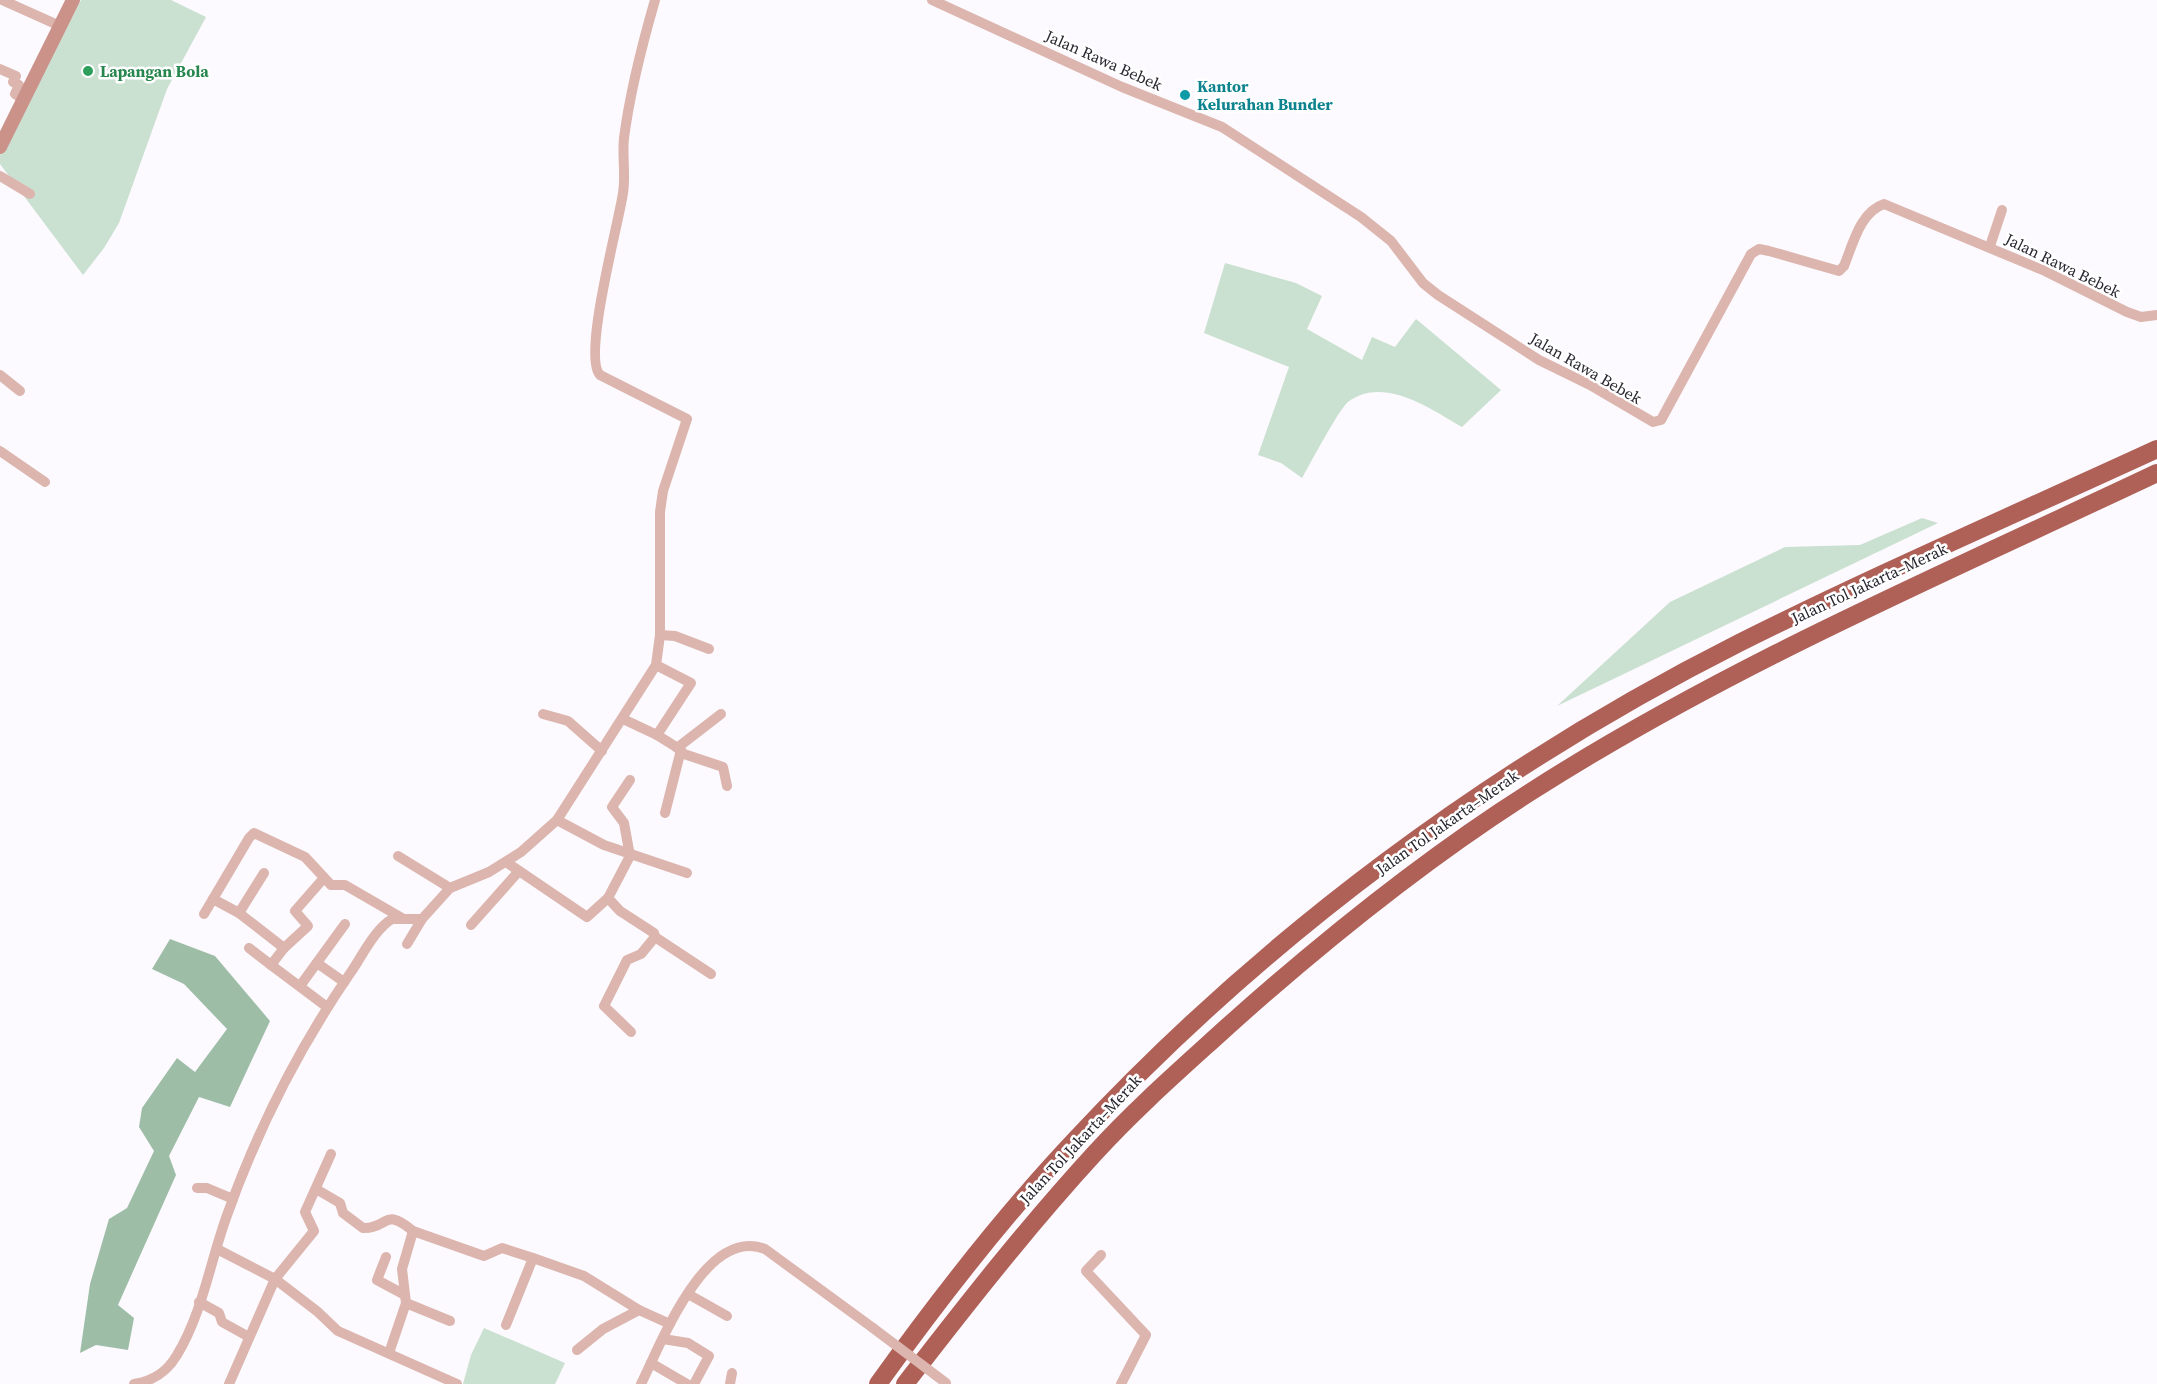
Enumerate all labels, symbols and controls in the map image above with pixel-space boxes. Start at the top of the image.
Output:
street label: Jalan Rawa Bebek [1041,24,1166,96]
place label: Lapangan Bola [100,60,209,82]
marker: Lapangan Bola [81,64,95,78]
place label: Kantor Kelurahan Bunder [1197,75,1333,115]
marker: Kantor Kelurahan Bunder [1178,88,1192,102]
street label: Jalan Rawa Bebek [2001,227,2125,303]
street label: Jalan Rawa Bebek [1525,326,1646,409]
street label: Jalan Tol Jakarta–Merak [1787,537,1951,629]
street label: Jalan Tol Jakarta–Merak [1370,764,1523,880]
street label: Jalan Tol Jakarta–Merak [1013,1069,1146,1209]

